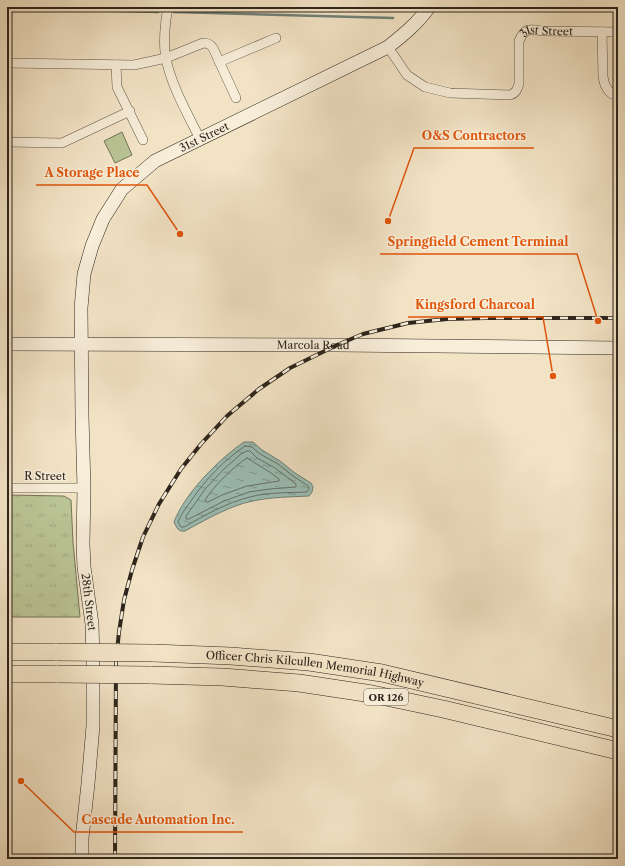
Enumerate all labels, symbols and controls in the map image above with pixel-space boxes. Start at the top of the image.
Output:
street label: 31st Street [516,23,573,40]
street label: 31st Street [177,119,231,155]
callout: O&S Contractors [414,124,534,148]
text: O&S Contractors [422,128,527,143]
callout: A Storage Place [36,161,147,185]
text: A Storage Place [44,165,139,180]
callout: Springfield Cement Terminal [380,230,577,254]
text: Springfield Cement Terminal [388,234,568,249]
callout: Kingsford Charcoal [408,293,543,317]
text: Kingsford Charcoal [415,297,535,312]
street label: Marcola Road [276,338,350,352]
street label: R Street [24,469,66,483]
street label: 28th Street [79,572,99,632]
street label: Officer Chris Kilcullen Memorial Highway [206,648,426,690]
road number: OR 126 [364,689,408,705]
callout: Cascade Automation Inc. [74,808,243,832]
text: Cascade Automation Inc. [81,812,235,827]

